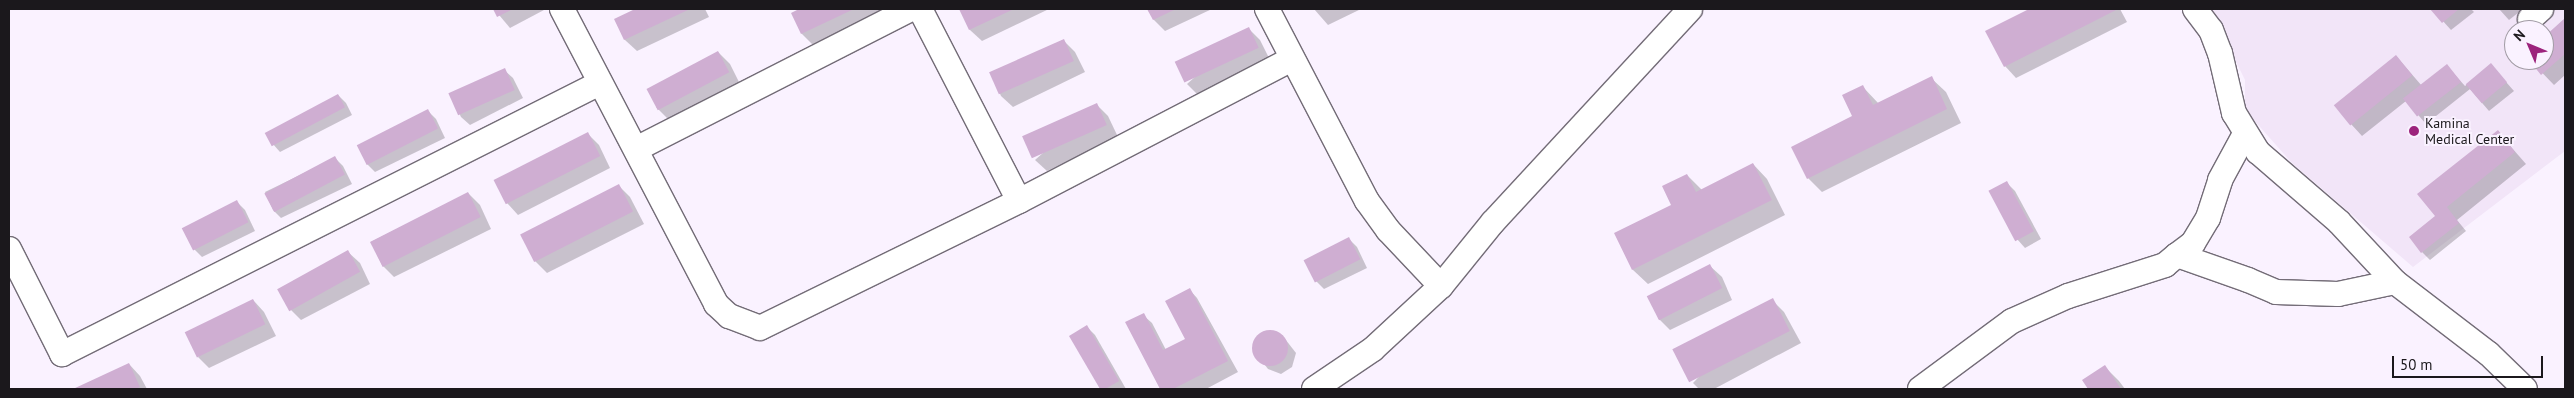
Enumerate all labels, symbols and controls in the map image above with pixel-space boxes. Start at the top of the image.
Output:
north arrow [2504,20,2554,70]
text: N [2509,25,2529,45]
place label: Kamina Medical Center [2425,115,2514,148]
marker: Kamina Medical Center [2407,124,2421,138]
scale bar [2394,346,2545,378]
text: 50 m [2400,355,2433,374]

